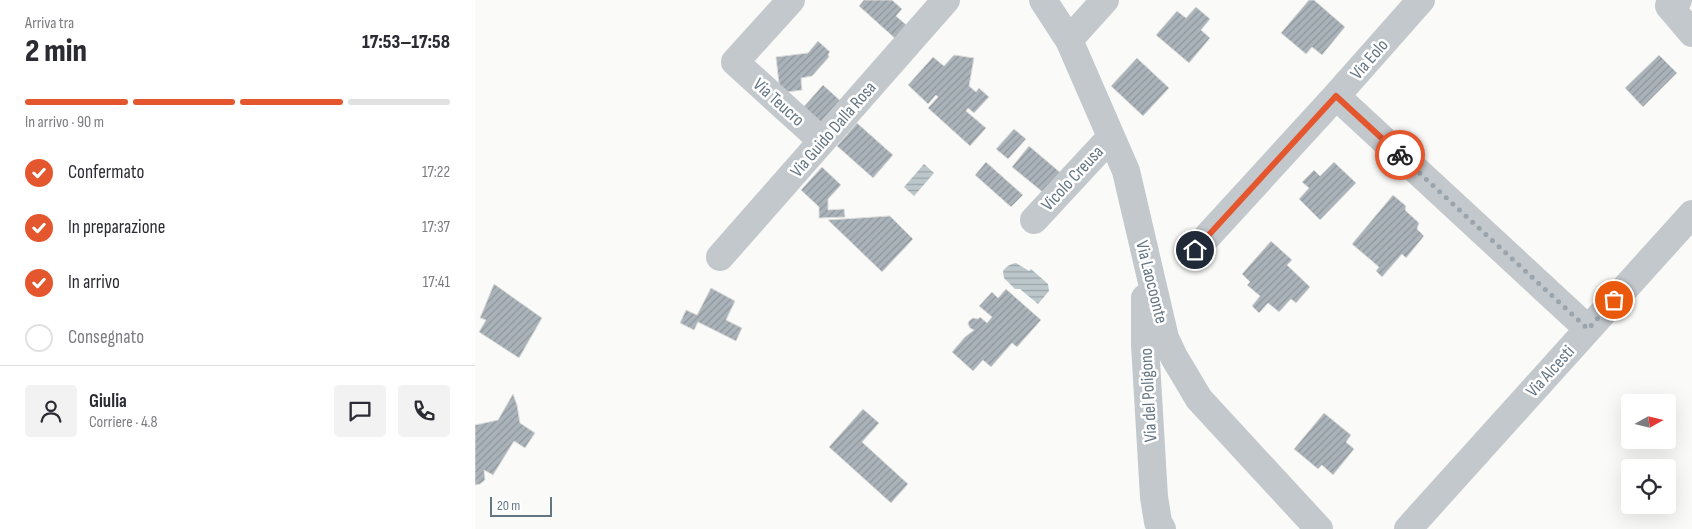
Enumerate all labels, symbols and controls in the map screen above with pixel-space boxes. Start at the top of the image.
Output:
text: Arriva tra [25,14,74,33]
text: 17:53–17:58 [362,31,450,54]
text: 2 min [25,32,87,71]
street label: Via Eolo [1346,35,1393,84]
street label: Via Teucro [749,74,809,131]
street label: Via Guido Dalla Rosa [786,77,881,182]
text: In arrivo · 90 m [25,113,104,132]
courier [1375,130,1425,180]
street label: Vicolo Creusa [1037,141,1108,215]
icon: bike [1386,141,1414,169]
icon: check [25,159,53,187]
text: Confermato [68,161,144,184]
text: 17:22 [422,163,450,182]
icon: check [25,214,53,242]
text: In preparazione [68,216,165,239]
text: 17:37 [422,218,450,237]
pin [1174,229,1216,271]
icon: home [1181,236,1209,264]
street label: Via Laocoonte [1131,238,1172,326]
icon: check [25,269,53,297]
text: In arrivo [68,271,120,294]
text: 17:41 [423,273,450,292]
pin [1593,279,1635,321]
icon: bag [1600,286,1628,314]
text: Consegnato [68,326,144,349]
street label: Via Alcesti [1522,341,1579,401]
street label: Via del Poligono [1136,347,1161,443]
button: person [25,385,77,437]
button: chat [334,385,386,437]
button: phone [398,385,450,437]
text: Giulia [89,390,127,413]
north arrow [1621,394,1676,449]
map controls [1621,394,1676,514]
text: Corriere · 4.8 [89,413,158,432]
button: locate [1621,459,1676,514]
scale bar [490,494,553,517]
text: 20 m [497,497,520,514]

